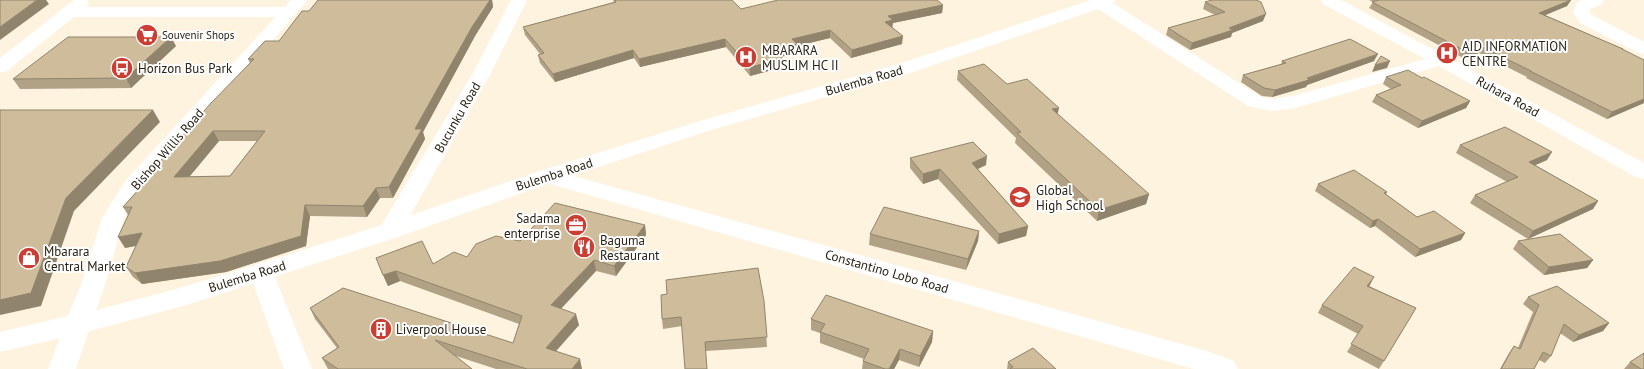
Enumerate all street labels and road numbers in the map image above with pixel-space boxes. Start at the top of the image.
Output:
street label: Bulemba Road [823,61,905,100]
street label: Ruhara Road [1473,72,1543,121]
street label: Bucunku Road [430,79,484,156]
street label: Bishop Willis Road [127,105,207,194]
street label: Bulemba Road [513,154,595,195]
street label: Constantino Lobo Road [823,246,951,297]
street label: Bulemba Road [206,257,288,296]

